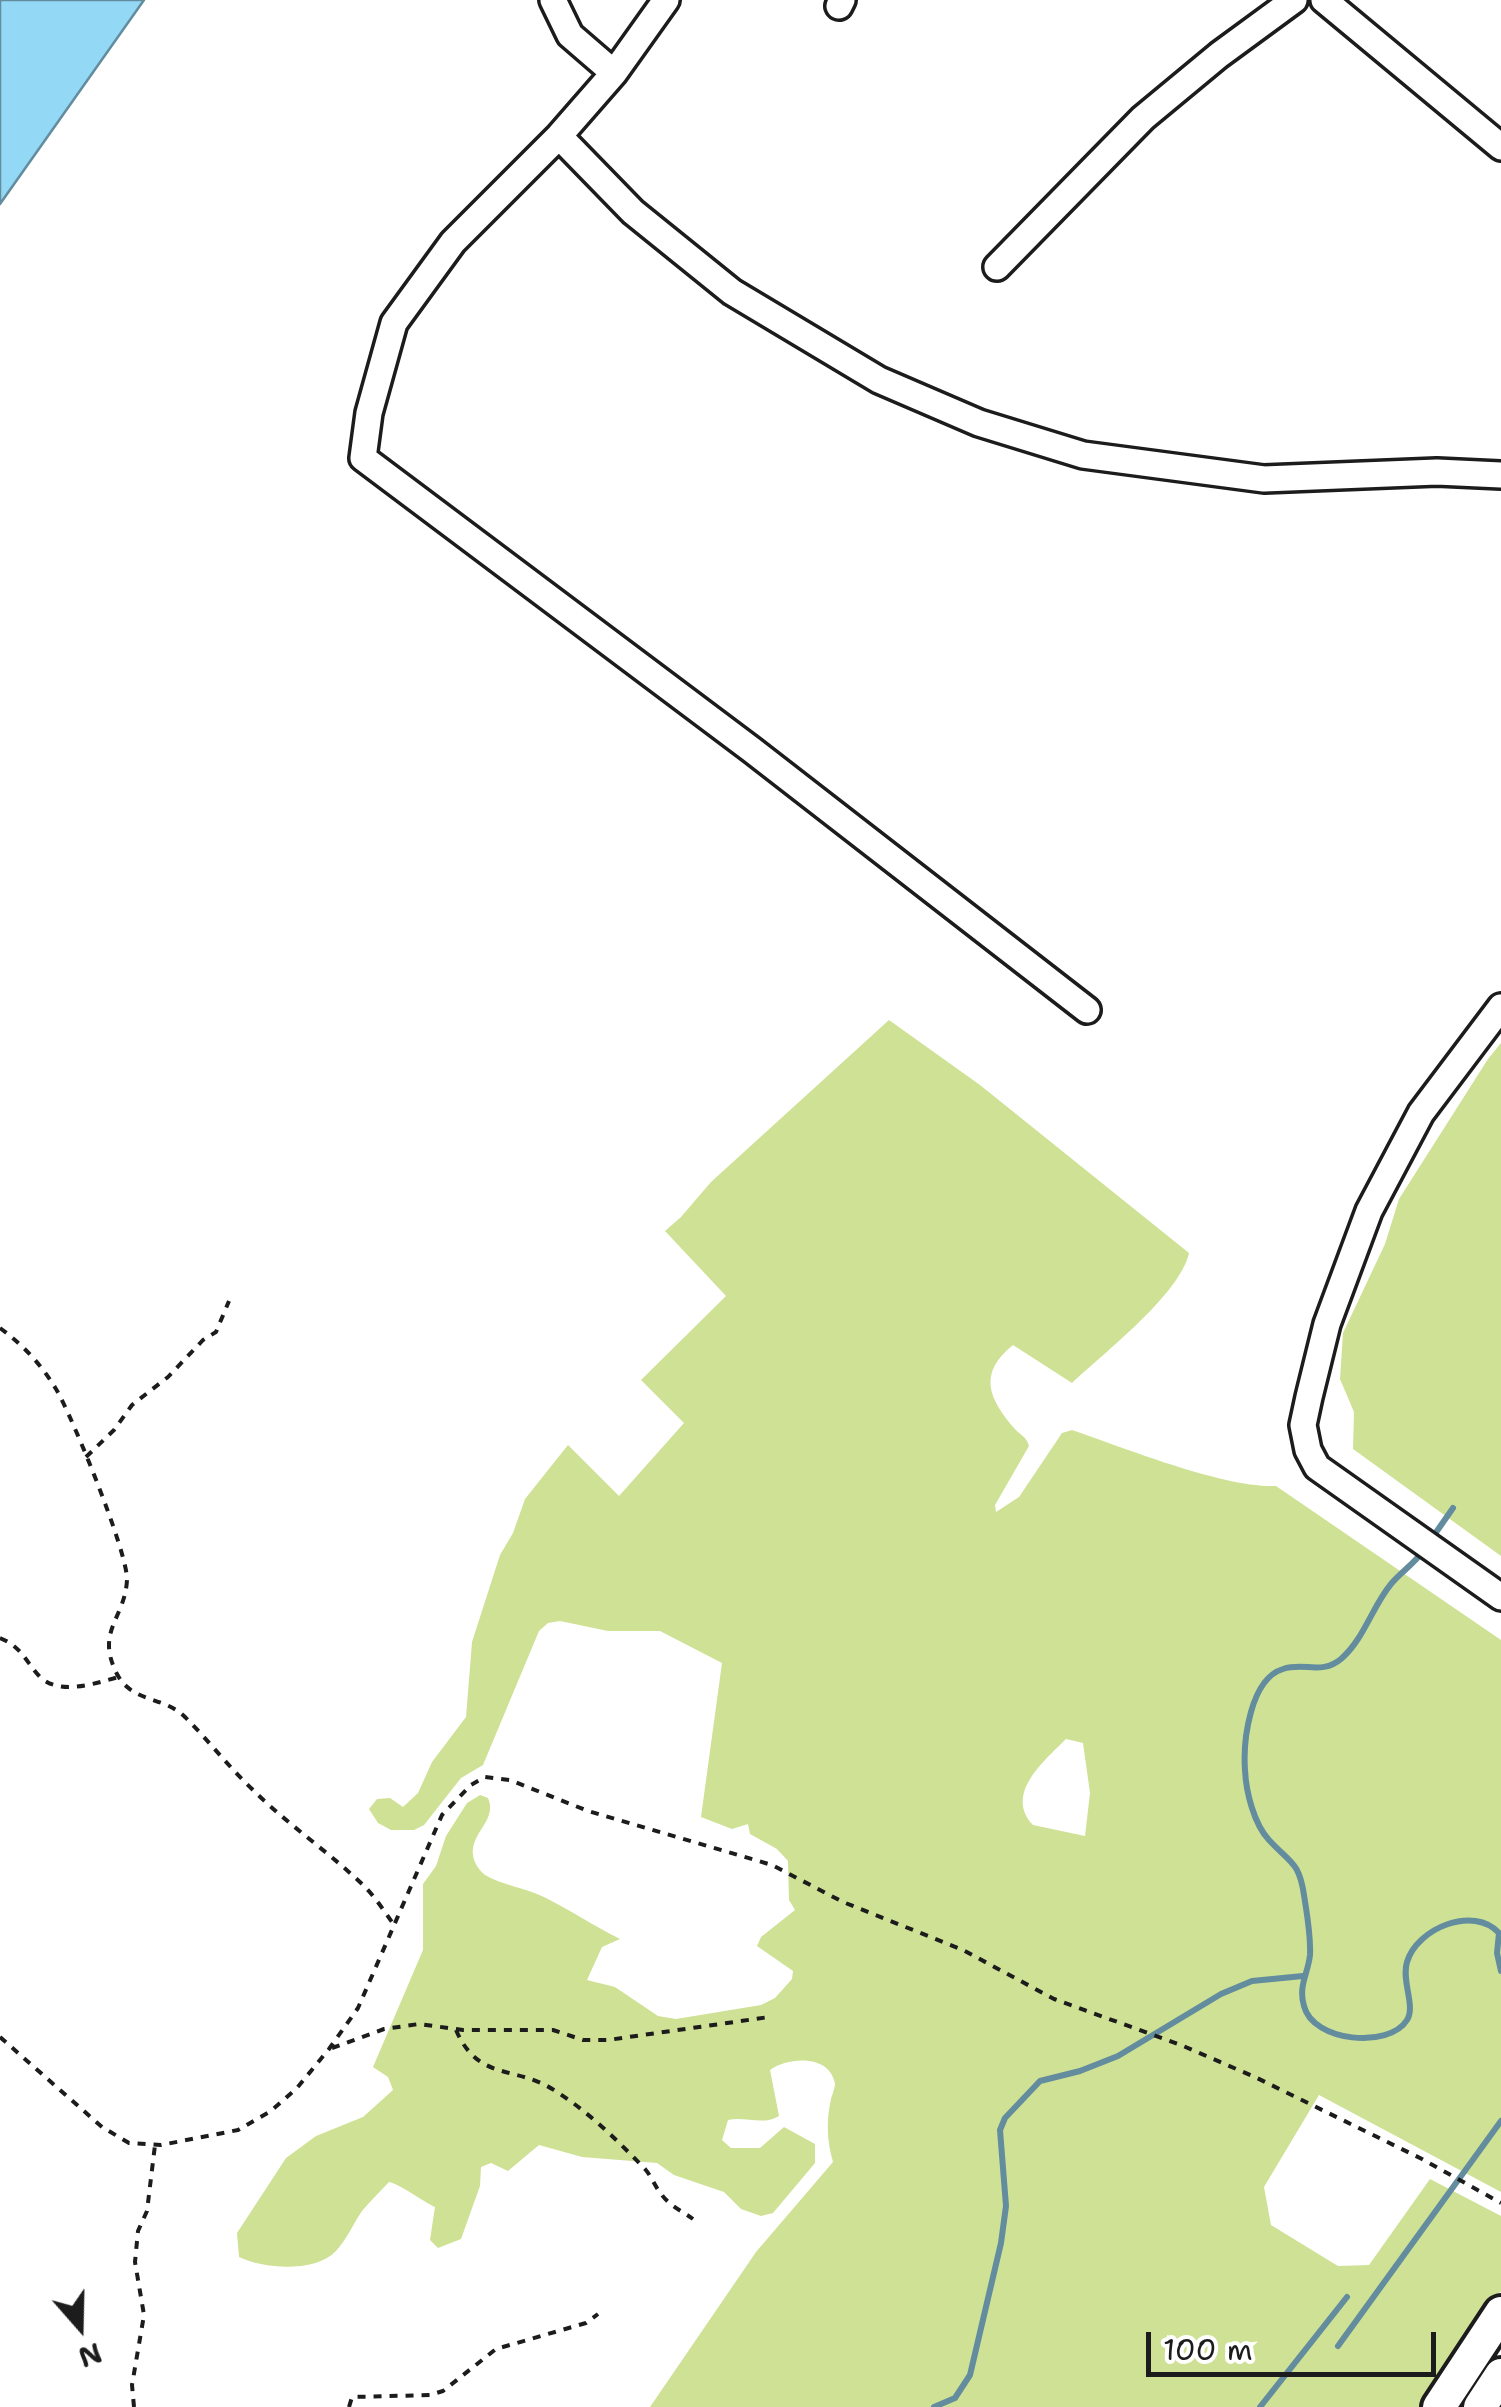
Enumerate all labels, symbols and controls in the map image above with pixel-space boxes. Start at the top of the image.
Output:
north arrow [30,2277,130,2377]
scale bar [1151,2312,1441,2374]
text: 100 m [1163,2329,1253,2370]
text: N [73,2334,107,2377]

